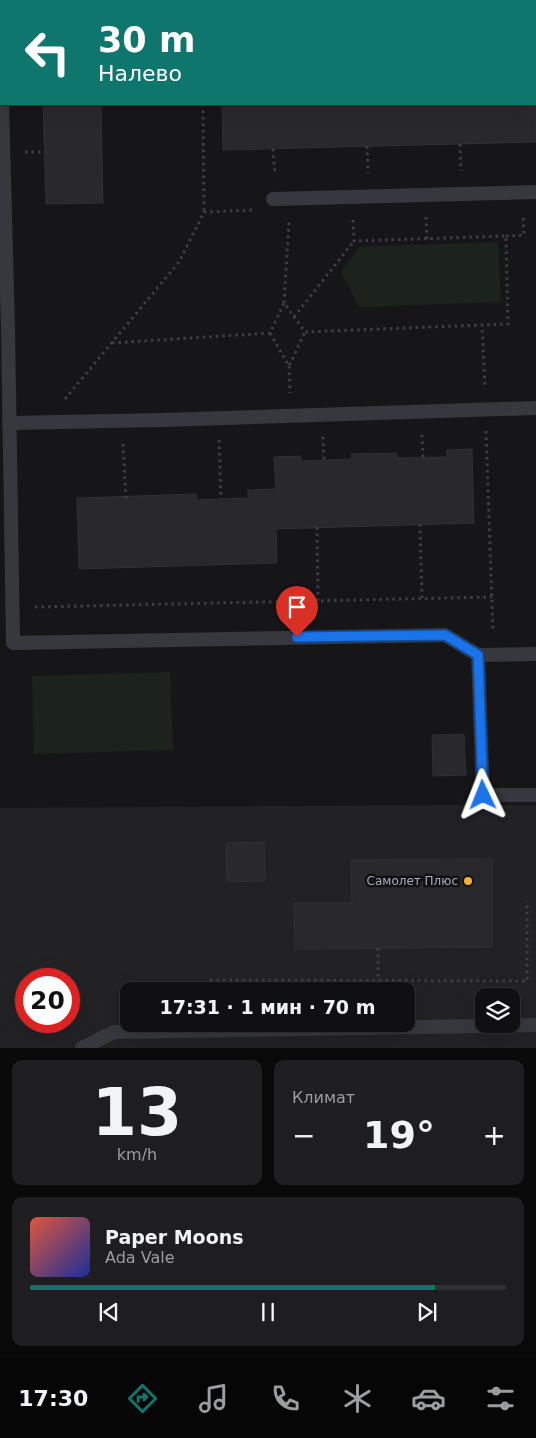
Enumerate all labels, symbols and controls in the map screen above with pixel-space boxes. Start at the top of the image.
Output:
icon: left [15,20,80,85]
text: 30 m [98,20,195,60]
text: Налево [98,61,182,86]
pin [276,586,318,637]
icon: arrive [283,593,311,621]
position arrow [456,768,508,820]
place label: Самолет Плюс [367,874,458,888]
marker: Самолет Плюс [462,875,474,887]
speed limit sign: 20 [15,968,80,1033]
map controls [475,988,520,1033]
button: layers [475,988,520,1033]
text: 17:31 · 1 мин · 70 m [159,996,376,1018]
text: 13 [92,1075,182,1150]
text: Климат [292,1088,355,1107]
text: 19° [363,1113,435,1157]
text: − [292,1119,315,1152]
text: + [483,1119,506,1152]
text: km/h [117,1145,157,1164]
text: Paper Moons [105,1226,244,1248]
text: Ada Vale [105,1248,175,1267]
icon: previous [95,1298,123,1326]
icon: pause [254,1298,282,1326]
icon: next [413,1298,441,1326]
icon: directions [125,1381,160,1416]
icon: music [196,1381,231,1416]
icon: phone [268,1381,303,1416]
icon: climate [340,1381,375,1416]
icon: car [411,1381,446,1416]
icon: filters [483,1381,518,1416]
text: 17:30 [18,1386,88,1411]

